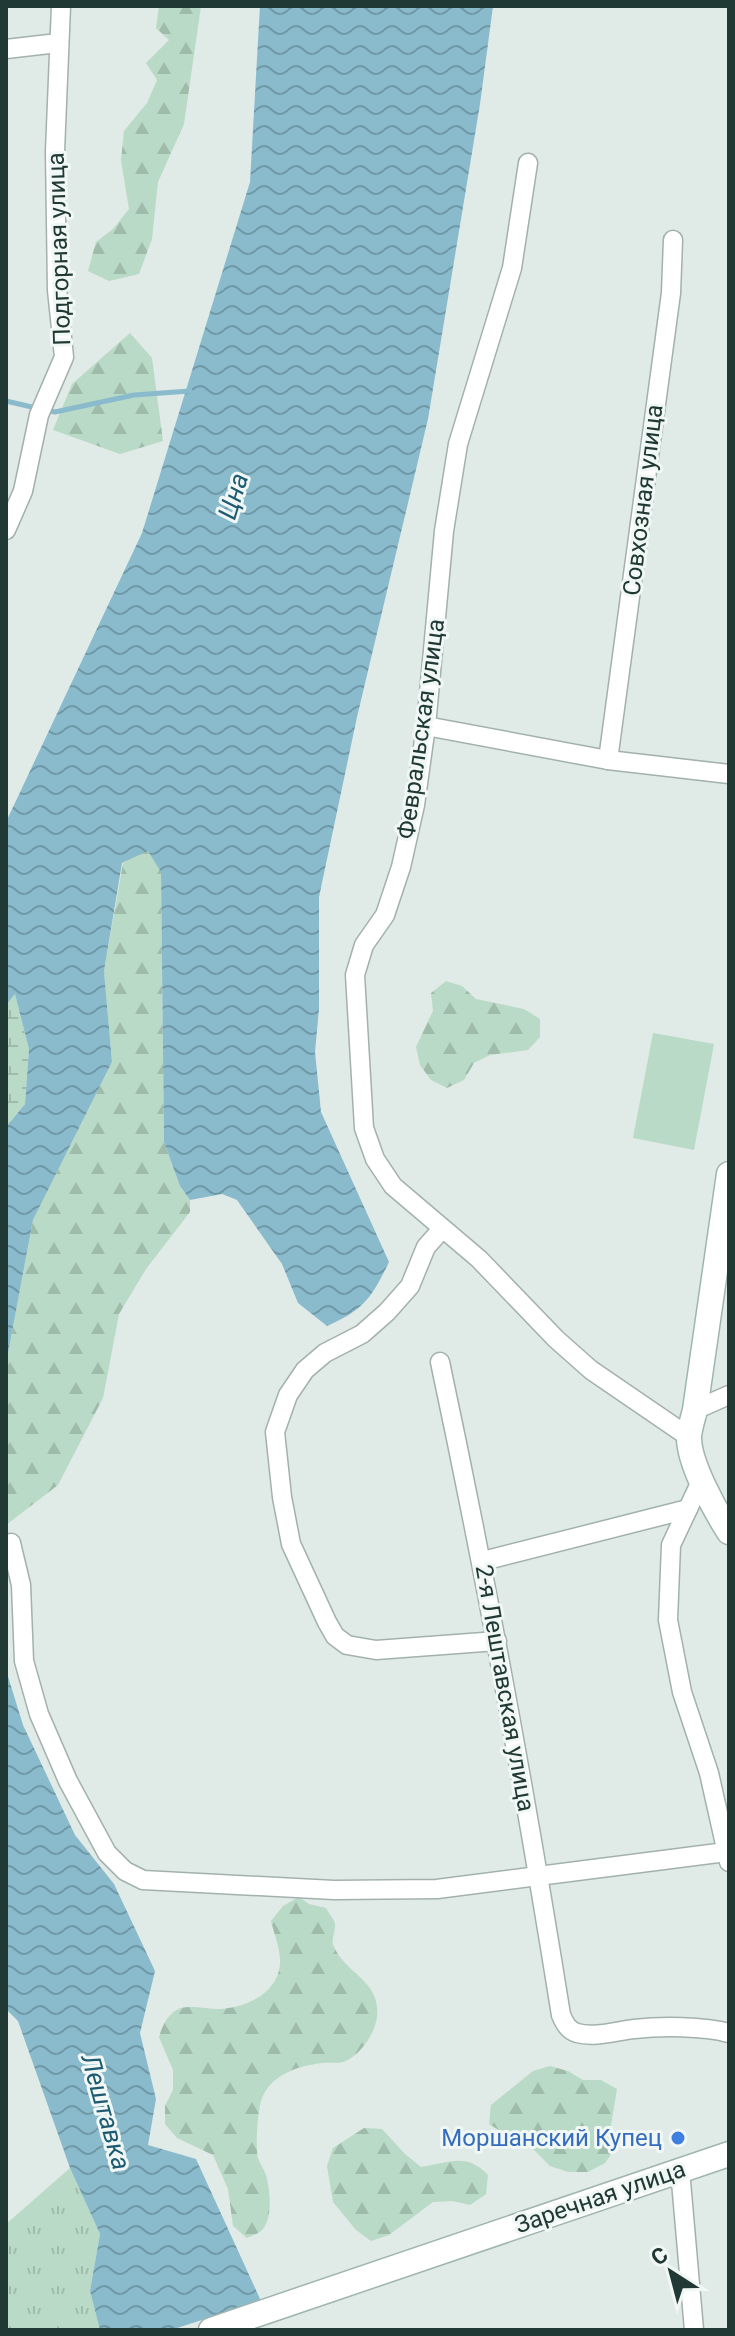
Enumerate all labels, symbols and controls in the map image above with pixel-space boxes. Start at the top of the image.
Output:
street label: Подгорная улица [42,152,76,346]
street label: Совхозная улица [617,403,669,597]
water label: Цна [212,469,254,523]
street label: Февральская улица [392,617,450,841]
street label: 2-я Лештавская улица [469,1562,541,1814]
water label: Лештавка [75,2050,137,2173]
place label: Моршанский Купец [441,2124,662,2152]
marker: Моршанский Купец [669,2129,687,2147]
street label: Заречная улица [511,2155,689,2239]
north arrow [631,2232,711,2312]
text: С [646,2242,673,2271]

